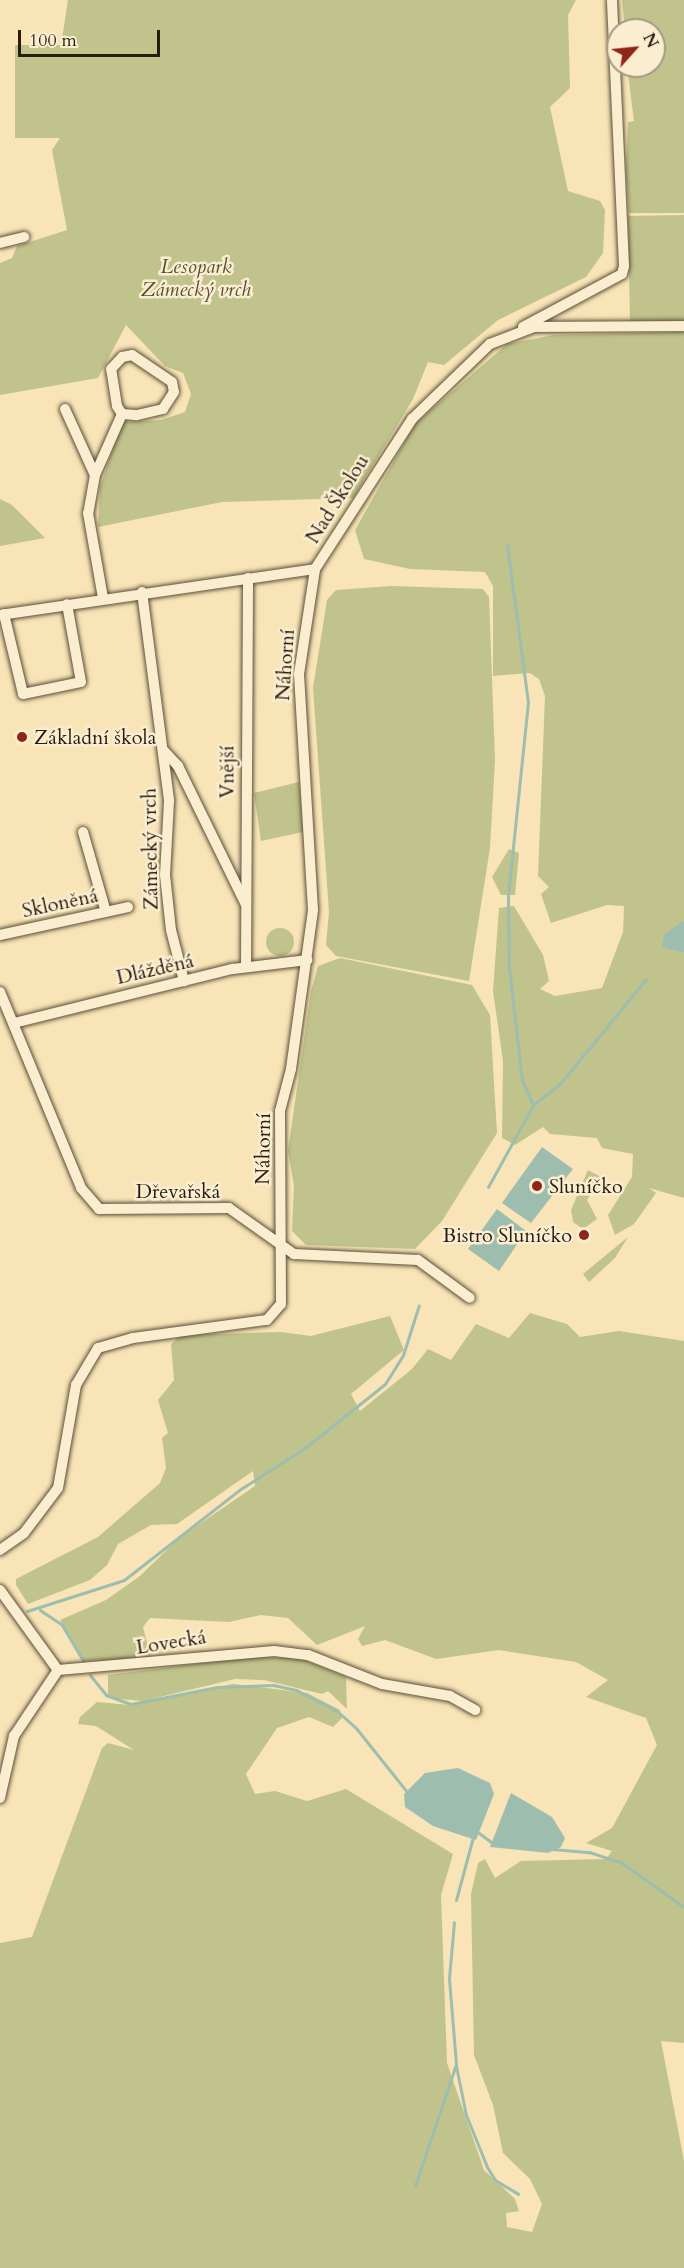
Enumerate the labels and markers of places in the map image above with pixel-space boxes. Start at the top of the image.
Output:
place label: Základní škola [34,725,156,749]
marker: Základní škola [15,730,29,744]
place label: Sluníčko [549,1174,623,1198]
marker: Sluníčko [530,1179,544,1193]
place label: Bistro Sluníčko [443,1223,572,1247]
marker: Bistro Sluníčko [577,1228,591,1242]

